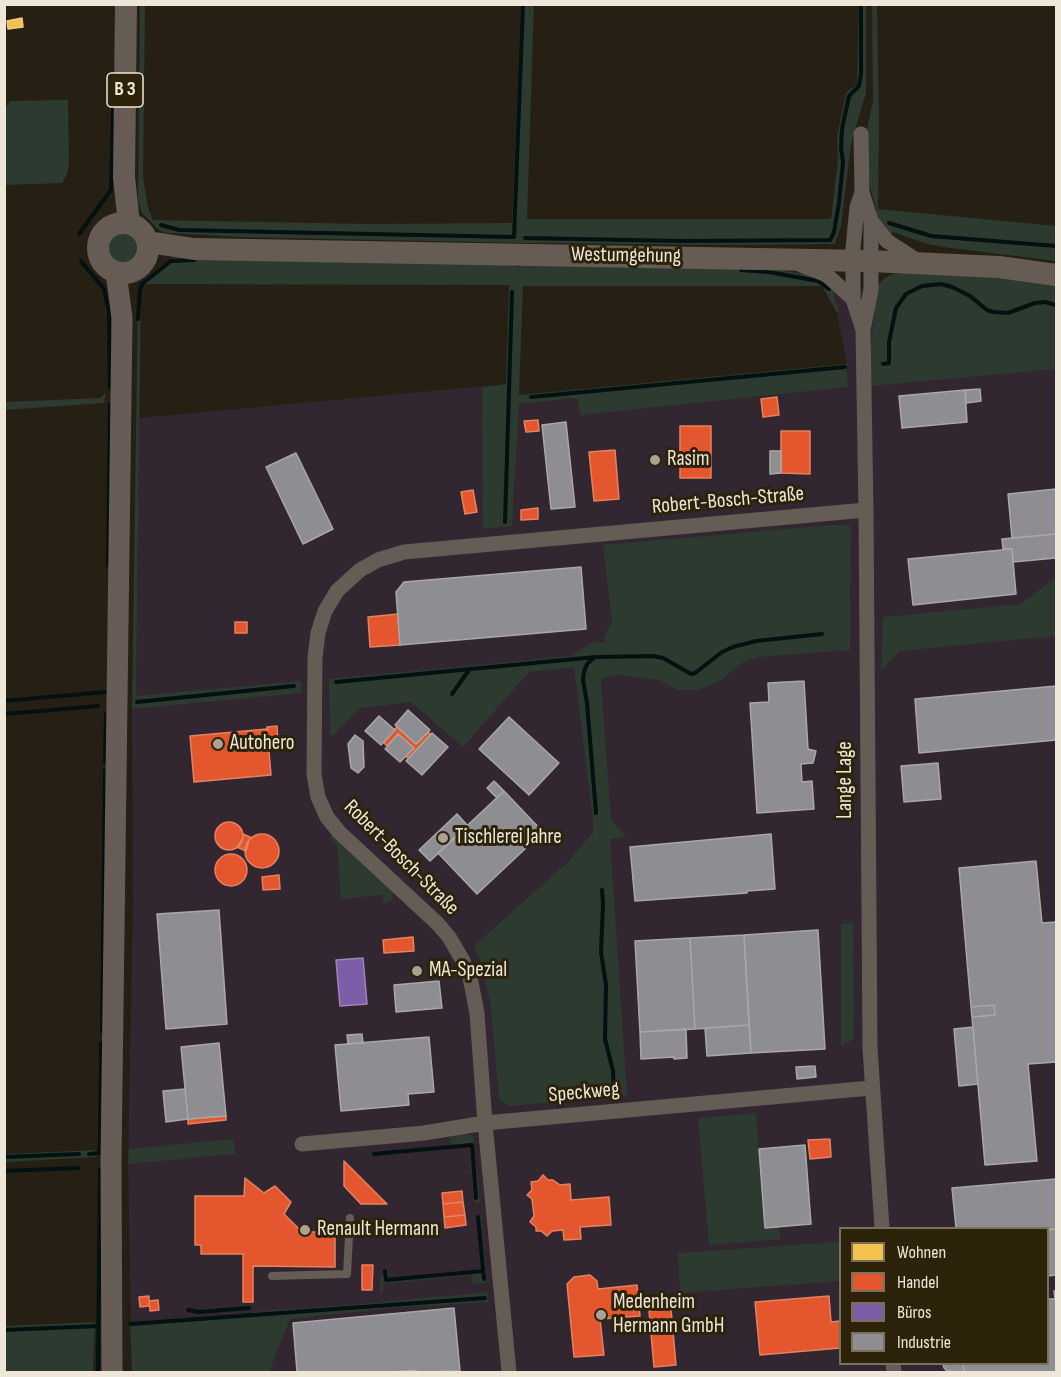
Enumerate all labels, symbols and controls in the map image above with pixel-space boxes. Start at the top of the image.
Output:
road number: B 3 [107,73,143,107]
street label: Westumgehung [571,242,681,270]
place label: Rasim [667,447,709,473]
marker: Rasim [648,453,662,467]
street label: Robert-Bosch-Straße [651,482,805,520]
place label: Autohero [230,731,295,757]
marker: Autohero [211,737,225,751]
street label: Lange Lage [833,741,859,819]
street label: Robert-Bosch-Straße [338,795,464,921]
place label: Tischlerei Jahre [455,825,562,851]
marker: Tischlerei Jahre [436,831,450,845]
place label: MA-Spezial [429,958,507,984]
marker: MA-Spezial [410,964,424,978]
street label: Speckweg [547,1077,621,1109]
place label: Renault Hermann [317,1217,439,1243]
marker: Renault Hermann [298,1223,312,1237]
legend [839,1227,1049,1365]
text: Wohnen [897,1242,946,1263]
text: Handel [897,1272,939,1293]
place label: Medenheim Hermann GmbH [613,1290,724,1340]
text: Büros [897,1302,931,1323]
marker: Medenheim Hermann GmbH [594,1308,608,1322]
text: Industrie [897,1332,951,1353]

